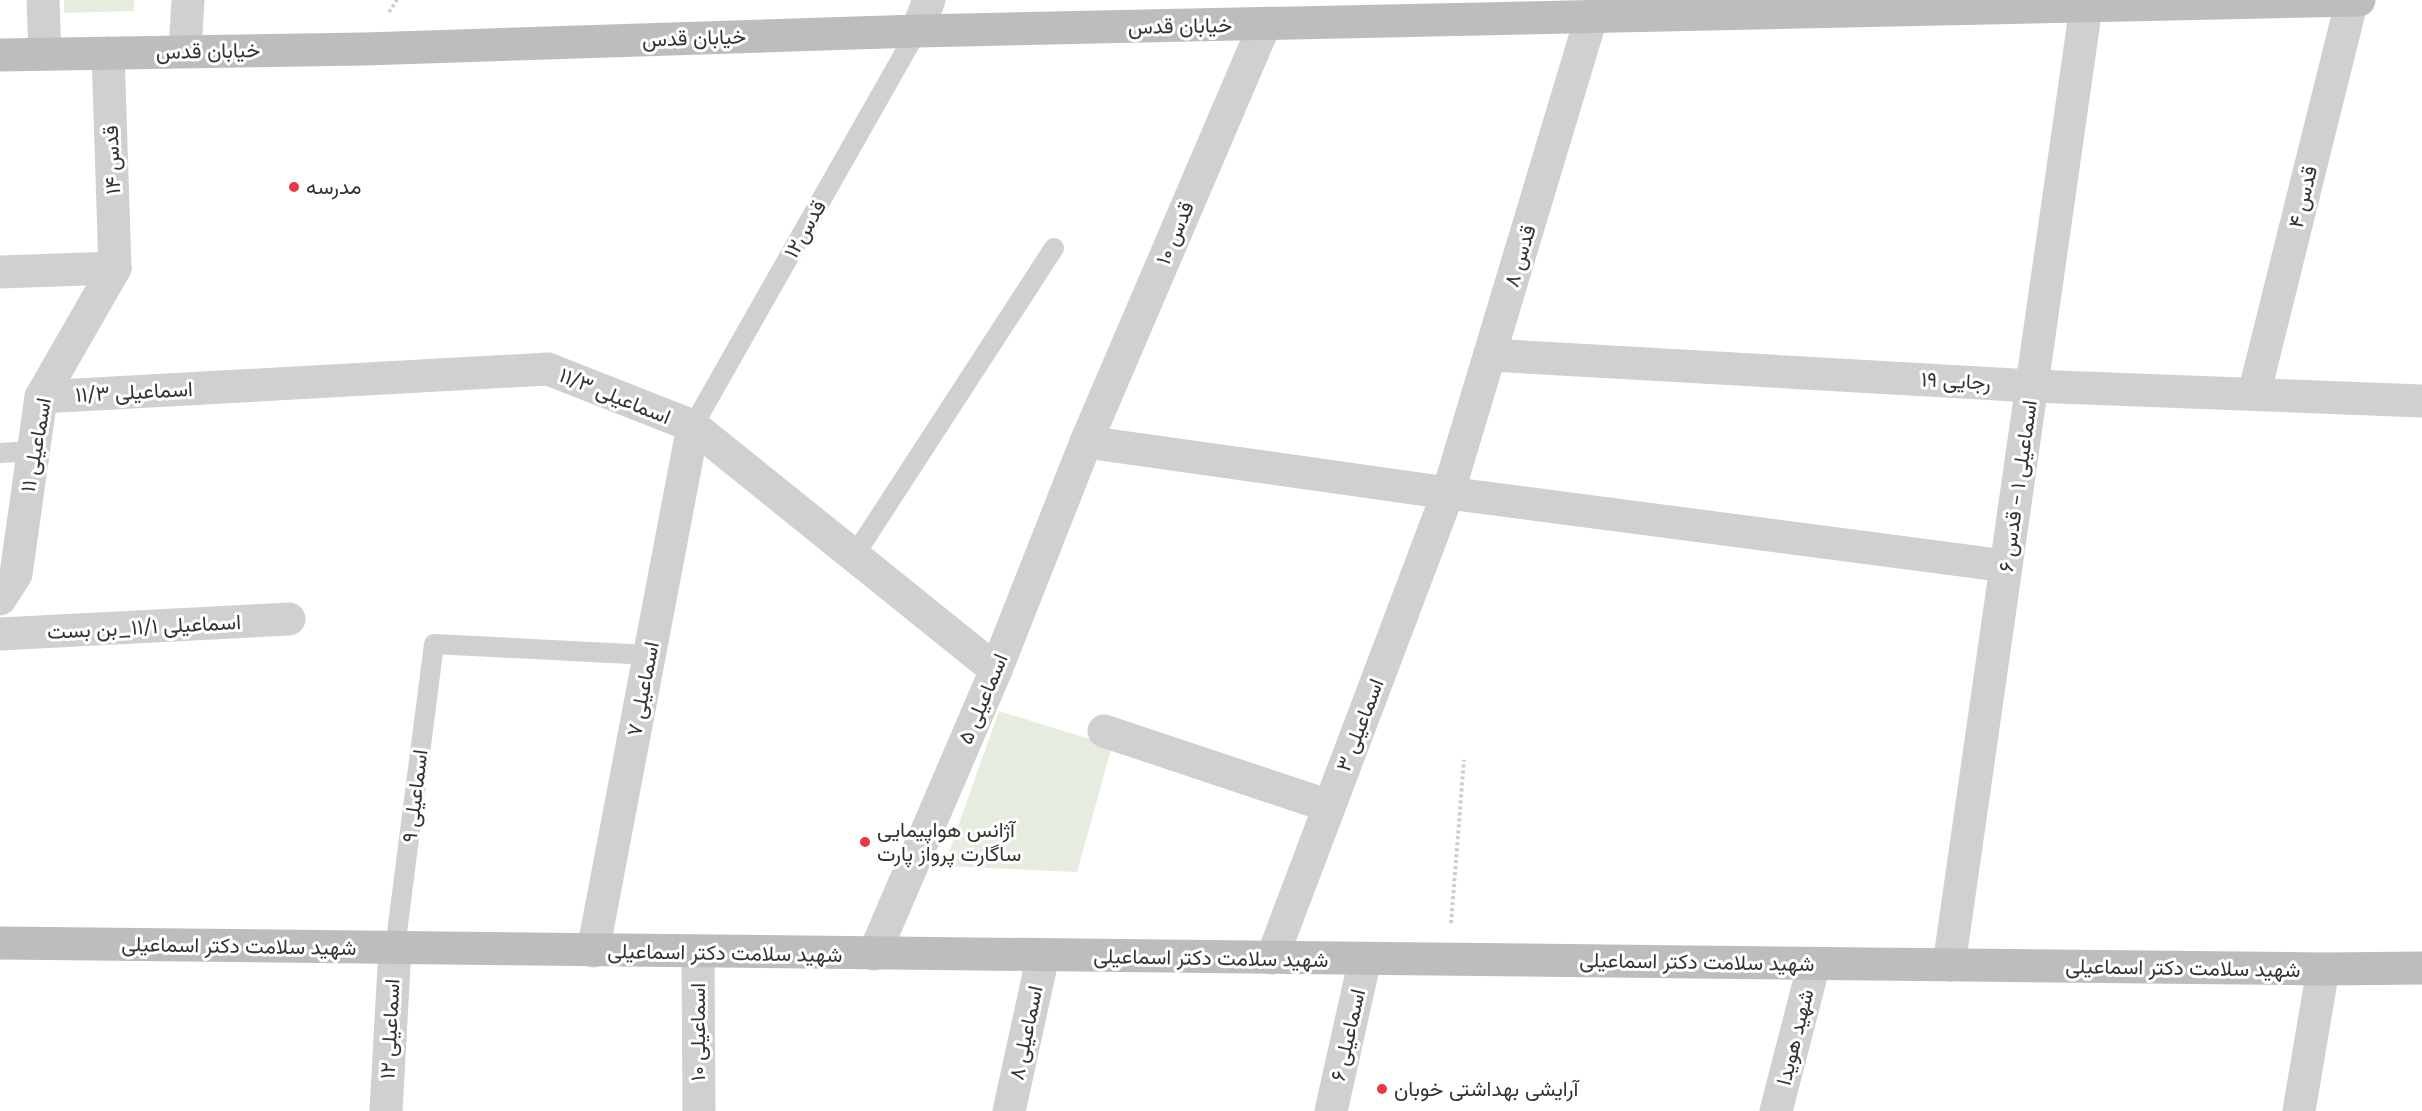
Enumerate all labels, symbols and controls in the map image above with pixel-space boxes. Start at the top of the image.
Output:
street label: خیابان قدس [1128,11,1232,41]
street label: خیابان قدس [641,22,747,54]
street label: خیابان قدس [156,36,260,66]
street label: قدس ۱۴ [97,125,127,195]
street label: قدس ۴ [2282,163,2324,231]
place label: مدرسه [306,173,361,201]
marker: مدرسه [287,180,301,194]
street label: قدس۱۲ [777,195,833,263]
street label: قدس ۱۰ [1149,197,1201,269]
street label: قدس ۸ [1497,222,1543,290]
street label: اسماعیلی ۱۱/۳ [555,361,675,431]
street label: رجایی ۱۹ [1920,365,1992,397]
street label: اسماعیلی ۱۱/۳ [75,375,193,409]
street label: اسماعیلی ۱۱ [14,396,58,494]
street label: اسماعیلی ۱ - قدس ۶ [1992,398,2044,574]
street label: اسماعیلی ۱۱/۱_بن بست [46,608,242,646]
street label: اسماعیلی ۷ [620,639,666,739]
street label: اسماعیلی ۵ [951,649,1015,749]
street label: اسماعیلی ۳ [1329,675,1391,775]
street label: اسماعیلی ۹ [395,748,435,844]
place label: آژانس هواپیمایی ساگارت پرواز پارت [877,816,1021,868]
marker: آژانس هواپیمایی ساگارت پرواز پارت [858,835,872,849]
street label: شهید سلامت دکتر اسماعیلی [121,930,357,962]
street label: شهید سلامت دکتر اسماعیلی [607,937,843,969]
street label: شهید سلامت دکتر اسماعیلی [1093,942,1329,974]
street label: شهید سلامت دکتر اسماعیلی [1579,946,1815,978]
street label: شهید سلامت دکتر اسماعیلی [2065,952,2301,984]
street label: اسماعیلی ۱۲ [373,978,407,1080]
street label: اسماعیلی ۱۰ [684,983,712,1081]
street label: اسماعیلی ۸ [1002,983,1050,1083]
street label: اسماعیلی ۶ [1324,986,1372,1084]
street label: شهید هویدا [1770,986,1820,1088]
place label: آرایشی بهداشتی خوبان [1394,1075,1580,1103]
marker: آرایشی بهداشتی خوبان [1375,1082,1389,1096]

